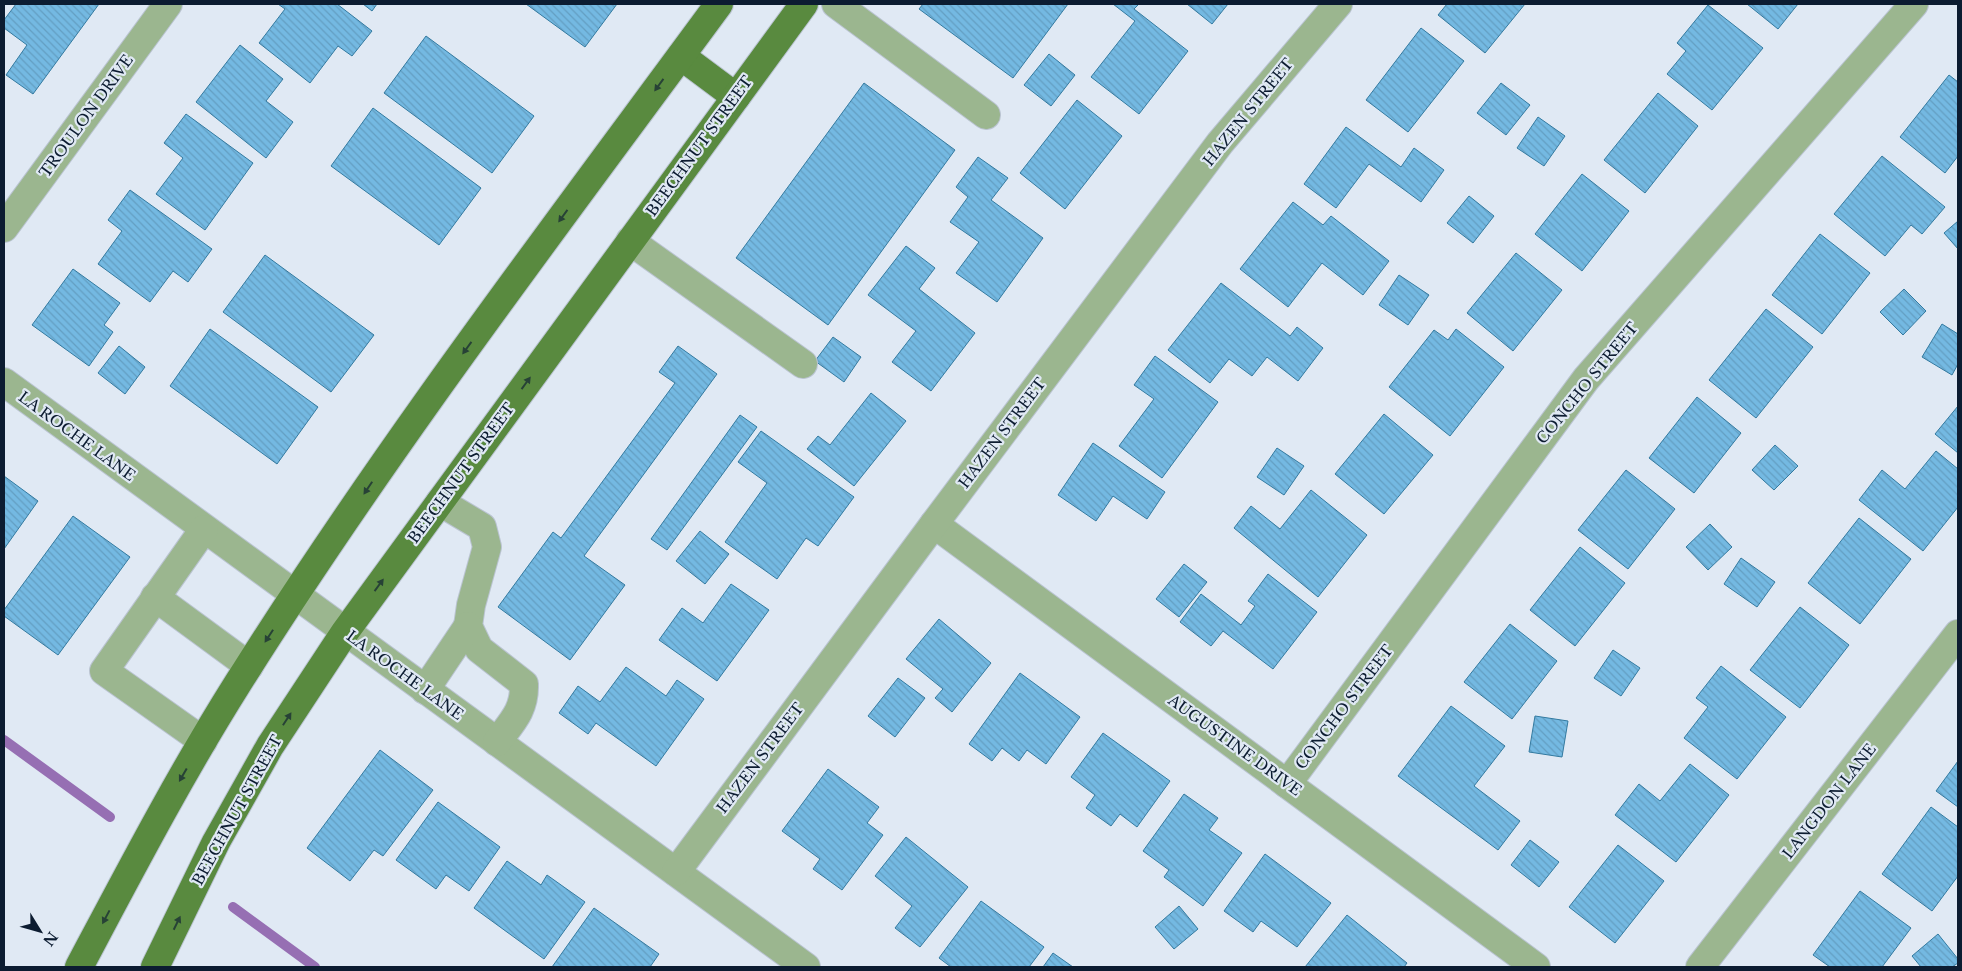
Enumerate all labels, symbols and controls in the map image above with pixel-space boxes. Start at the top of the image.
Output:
street label: TROULON DRIVE [35,51,137,181]
street label: HAZEN STREET [1199,54,1297,170]
street label: BEECHNUT STREET [642,72,756,220]
one-way arrow [654,78,664,92]
one-way arrow [558,210,568,223]
street label: CONCHO STREET [1532,318,1642,448]
one-way arrow [462,341,472,355]
street label: HAZEN STREET [954,374,1050,492]
one-way arrow [521,377,532,390]
street label: LA ROCHE LANE [15,387,139,485]
street label: BEECHNUT STREET [404,399,518,547]
one-way arrow [363,481,372,494]
one-way arrow [374,578,384,592]
street label: LA ROCHE LANE [343,626,467,724]
one-way arrow [264,630,273,643]
street label: CONCHO STREET [1291,641,1397,773]
street label: AUGUSTINE DRIVE [1164,690,1305,800]
street label: HAZEN STREET [712,699,808,817]
one-way arrow [283,713,292,726]
street label: BEECHNUT STREET [188,732,286,888]
street label: LANGDON LANE [1778,740,1880,862]
one-way arrow [179,768,188,781]
north arrow [15,906,65,956]
one-way arrow [102,910,110,925]
one-way arrow [173,916,181,930]
text: N [39,928,62,949]

